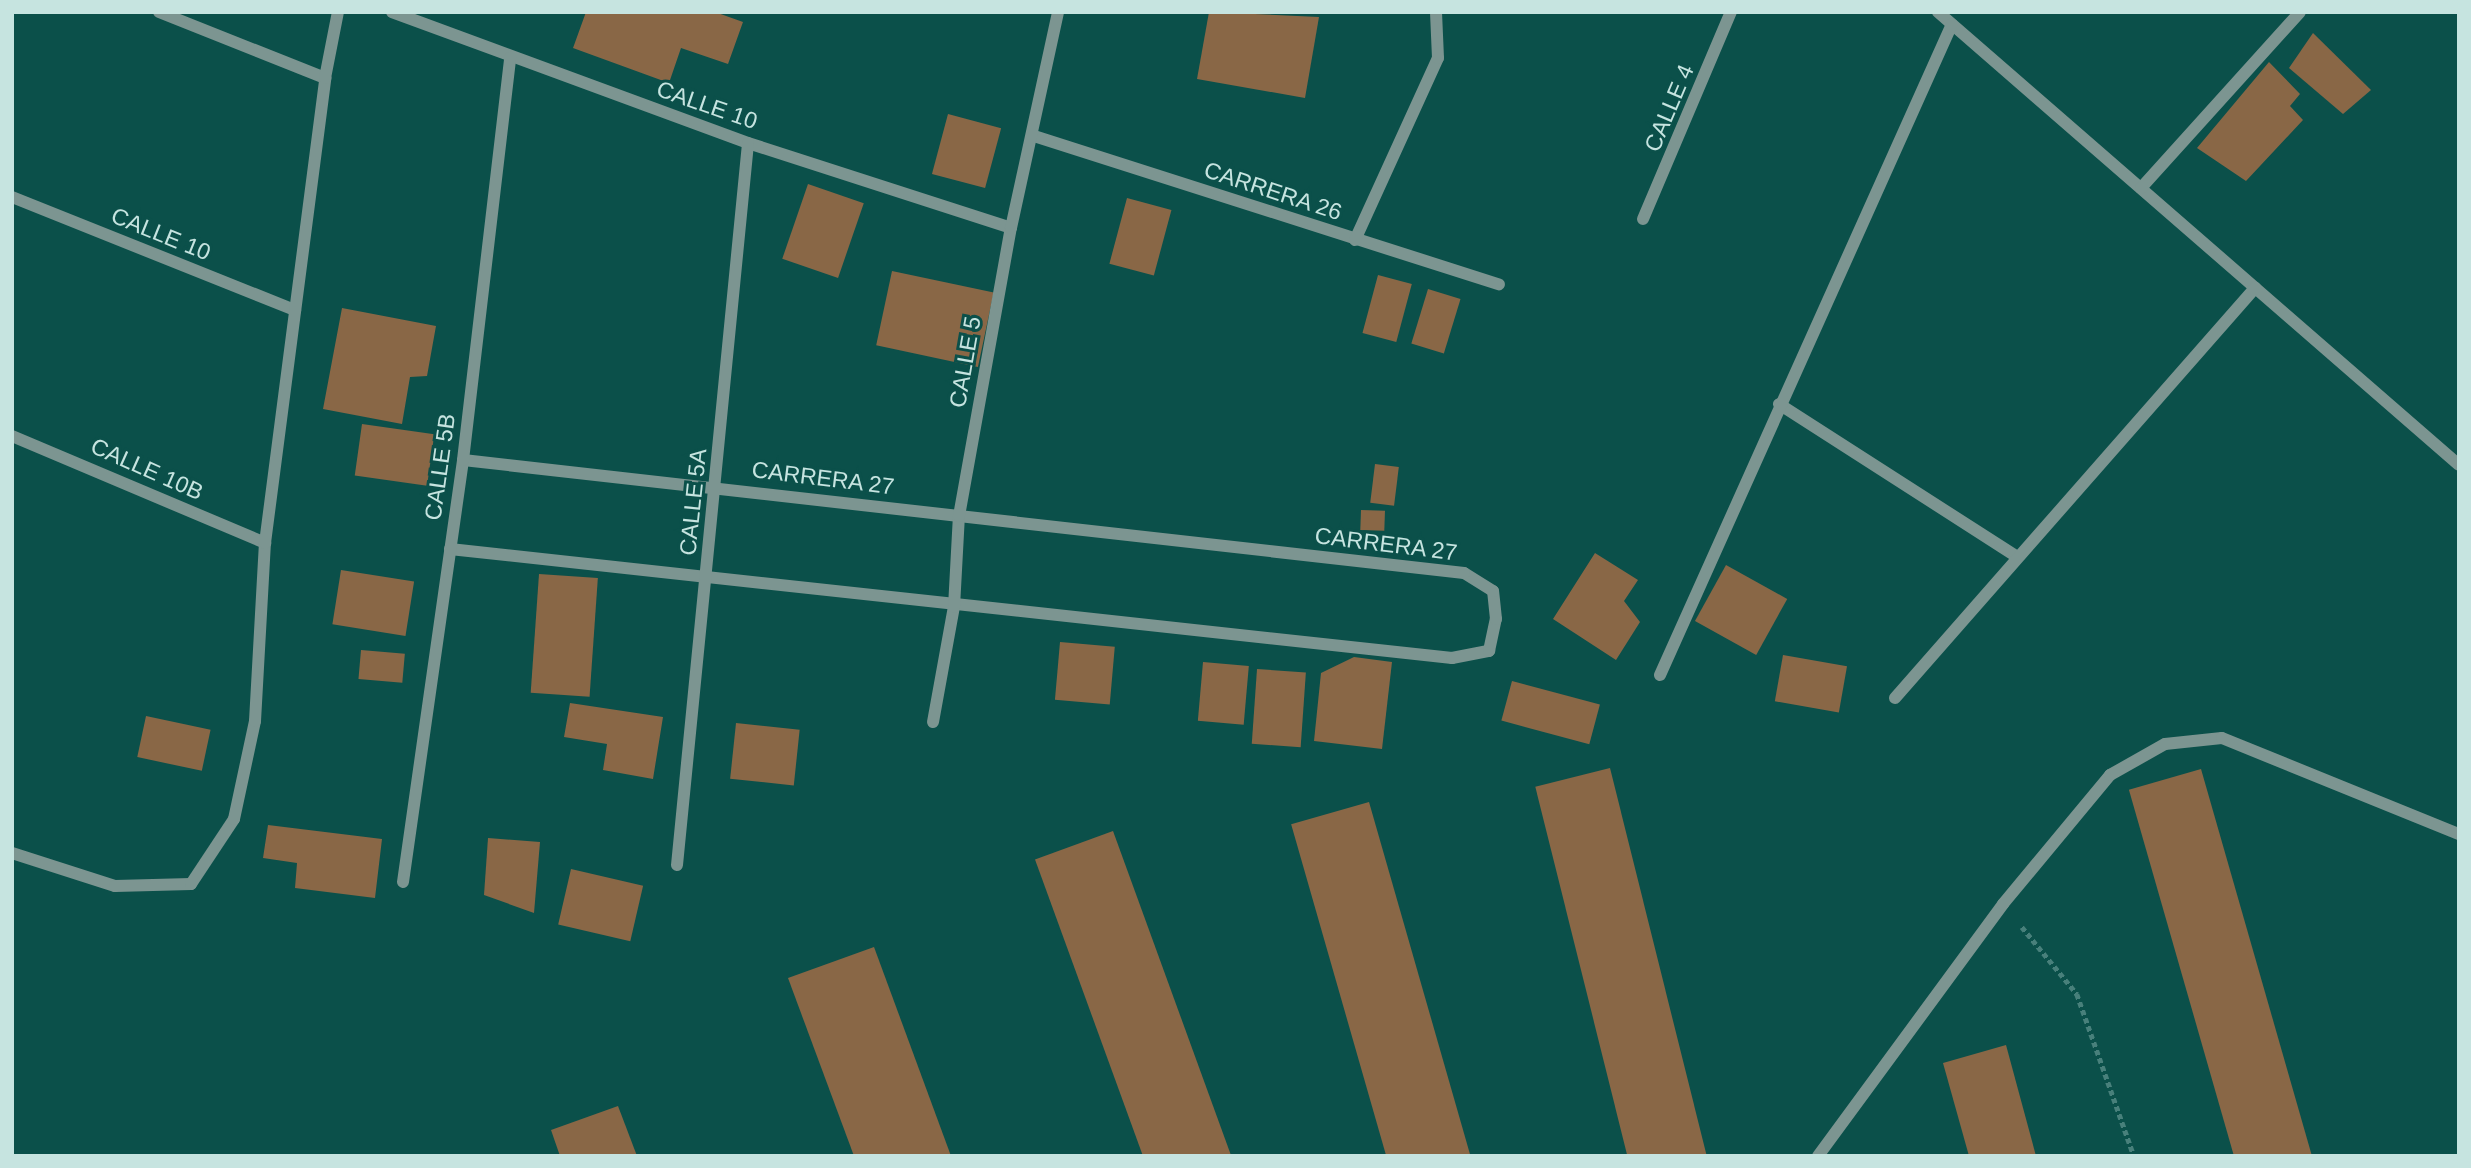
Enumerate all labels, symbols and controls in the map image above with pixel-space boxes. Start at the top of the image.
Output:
street label: CALLE 4 [1638,60,1700,156]
street label: CALLE 10 [653,75,761,135]
street label: CARRERA 26 [1200,156,1346,226]
street label: CALLE 10 [107,202,215,266]
street label: CALLE 5 [943,314,987,410]
street label: CALLE 5B [419,412,461,522]
street label: CALLE 10B [86,432,208,506]
street label: CALLE 5A [674,447,712,557]
street label: CARRERA 27 [750,456,896,500]
street label: CARRERA 27 [1313,522,1459,566]

